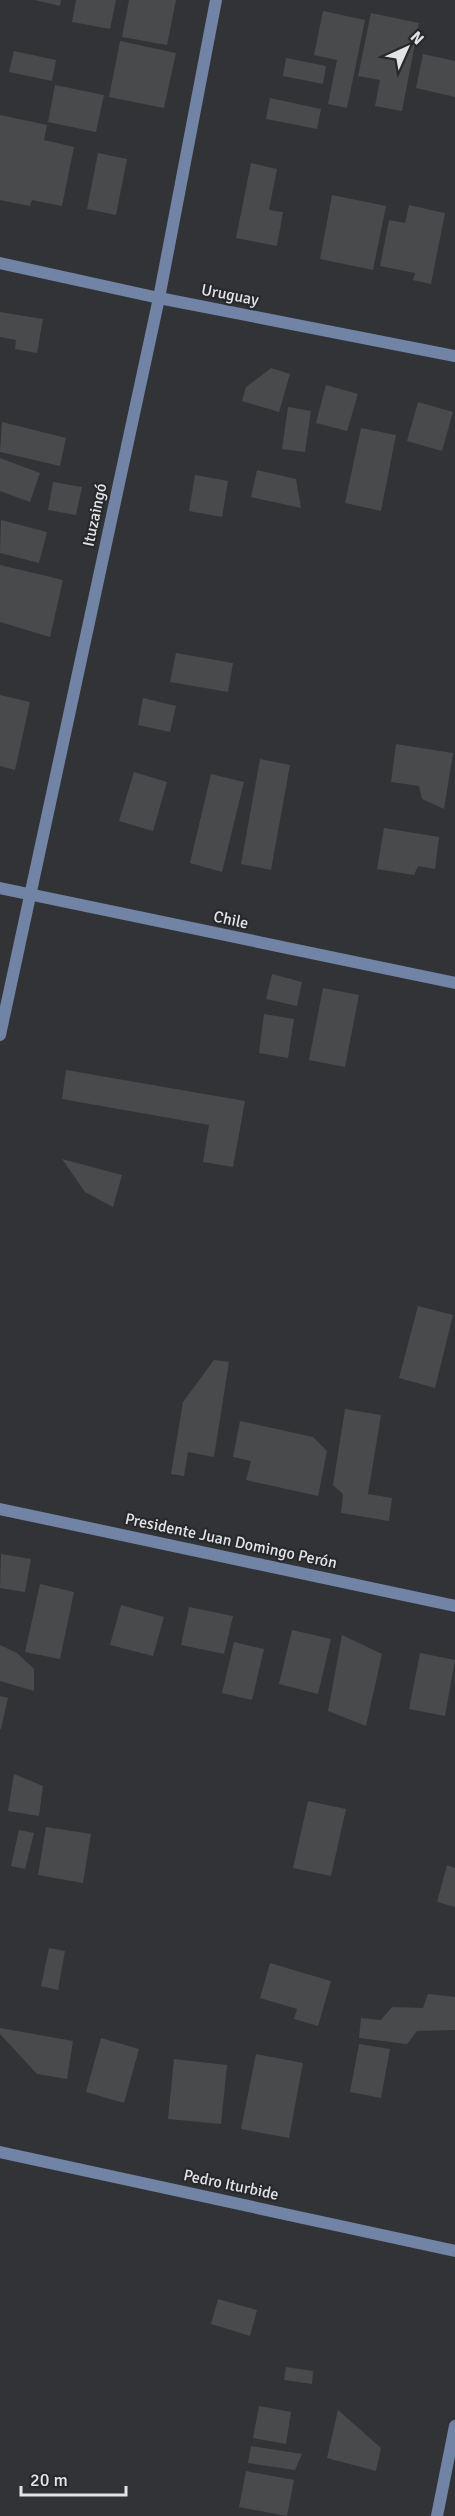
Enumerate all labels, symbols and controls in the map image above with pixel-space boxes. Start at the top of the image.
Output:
north arrow [377,18,437,78]
text: N [406,27,428,49]
street label: Uruguay [200,280,261,310]
street label: Ituzaingó [79,482,111,548]
street label: Chile [212,907,250,933]
street label: Presidente Juan Domingo Perón [123,1509,339,1573]
street label: Pedro Iturbide [182,2165,280,2205]
scale bar [21,2459,126,2497]
text: 20 m [30,2469,68,2491]

